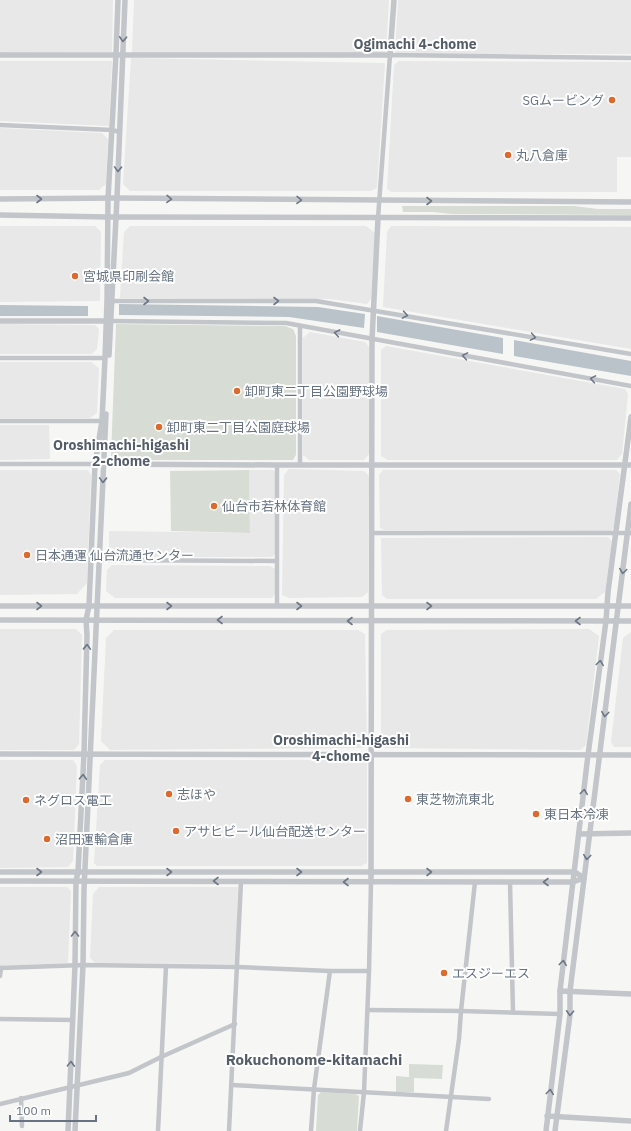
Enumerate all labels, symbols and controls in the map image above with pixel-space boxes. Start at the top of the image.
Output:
district label: Ogimachi 4-chome [353,35,477,53]
one-way arrow [119,36,127,42]
place label: SGムービング [522,92,604,109]
marker: SGムービング [607,95,617,105]
place label: 丸八倉庫 [516,147,568,164]
marker: 丸八倉庫 [503,150,513,160]
one-way arrow [114,166,122,172]
one-way arrow [166,194,172,203]
one-way arrow [36,195,42,203]
one-way arrow [296,196,302,204]
one-way arrow [426,197,432,205]
place label: 宮城県印刷会館 [83,268,174,285]
marker: 宮城県印刷会館 [70,271,80,281]
one-way arrow [143,297,149,305]
one-way arrow [273,297,279,305]
one-way arrow [402,310,408,319]
one-way arrow [334,329,340,338]
one-way arrow [530,332,536,341]
one-way arrow [462,352,468,361]
one-way arrow [590,375,596,384]
place label: 卸町東二丁目公園野球場 [244,383,388,400]
marker: 卸町東二丁目公園野球場 [232,386,242,396]
place label: 卸町東二丁目公園庭球場 [166,419,310,436]
marker: 卸町東二丁目公園庭球場 [154,422,164,432]
district label: Oroshimachi-higashi 2-chome [53,436,189,470]
one-way arrow [99,477,107,483]
place label: 仙台市若林体育館 [222,498,326,515]
marker: 仙台市若林体育館 [209,501,219,511]
place label: 日本通運 仙台流通センター [35,547,194,564]
marker: 日本通運 仙台流通センター [22,550,32,560]
one-way arrow [619,568,628,574]
one-way arrow [36,602,42,610]
one-way arrow [166,602,172,610]
one-way arrow [296,602,302,610]
one-way arrow [426,602,432,610]
one-way arrow [217,616,223,624]
one-way arrow [347,617,353,625]
one-way arrow [575,617,581,625]
one-way arrow [83,644,91,650]
one-way arrow [595,660,604,666]
one-way arrow [601,711,610,717]
district label: Oroshimachi-higashi 4-chome [273,731,409,765]
one-way arrow [78,774,87,780]
place label: 志ほや [177,786,216,803]
marker: 志ほや [164,789,174,799]
one-way arrow [579,789,588,795]
place label: 東芝物流東北 [416,791,494,808]
place label: ネグロス電工 [34,792,112,809]
marker: 東芝物流東北 [403,794,413,804]
marker: ネグロス電工 [21,795,31,805]
place label: 東日本冷凍 [544,806,609,823]
marker: 東日本冷凍 [531,809,541,819]
place label: アサヒビール仙台配送センター [184,823,366,840]
marker: アサヒビール仙台配送センター [171,826,181,836]
place label: 沼田運輸倉庫 [55,831,133,848]
marker: 沼田運輸倉庫 [42,834,52,844]
one-way arrow [583,853,592,860]
one-way arrow [36,868,42,876]
one-way arrow [166,868,172,876]
one-way arrow [296,868,302,876]
one-way arrow [426,868,432,876]
one-way arrow [213,877,219,885]
one-way arrow [343,878,349,886]
one-way arrow [543,878,549,886]
one-way arrow [71,931,79,937]
one-way arrow [558,960,567,966]
place label: エスジーエス [452,965,530,982]
marker: エスジーエス [439,968,449,978]
one-way arrow [565,1010,574,1017]
district label: Rokuchonome-kitamachi [226,1050,402,1069]
one-way arrow [67,1061,75,1067]
one-way arrow [546,1089,555,1095]
scale bar [10,1097,96,1123]
text: 100 m [16,1103,51,1118]

